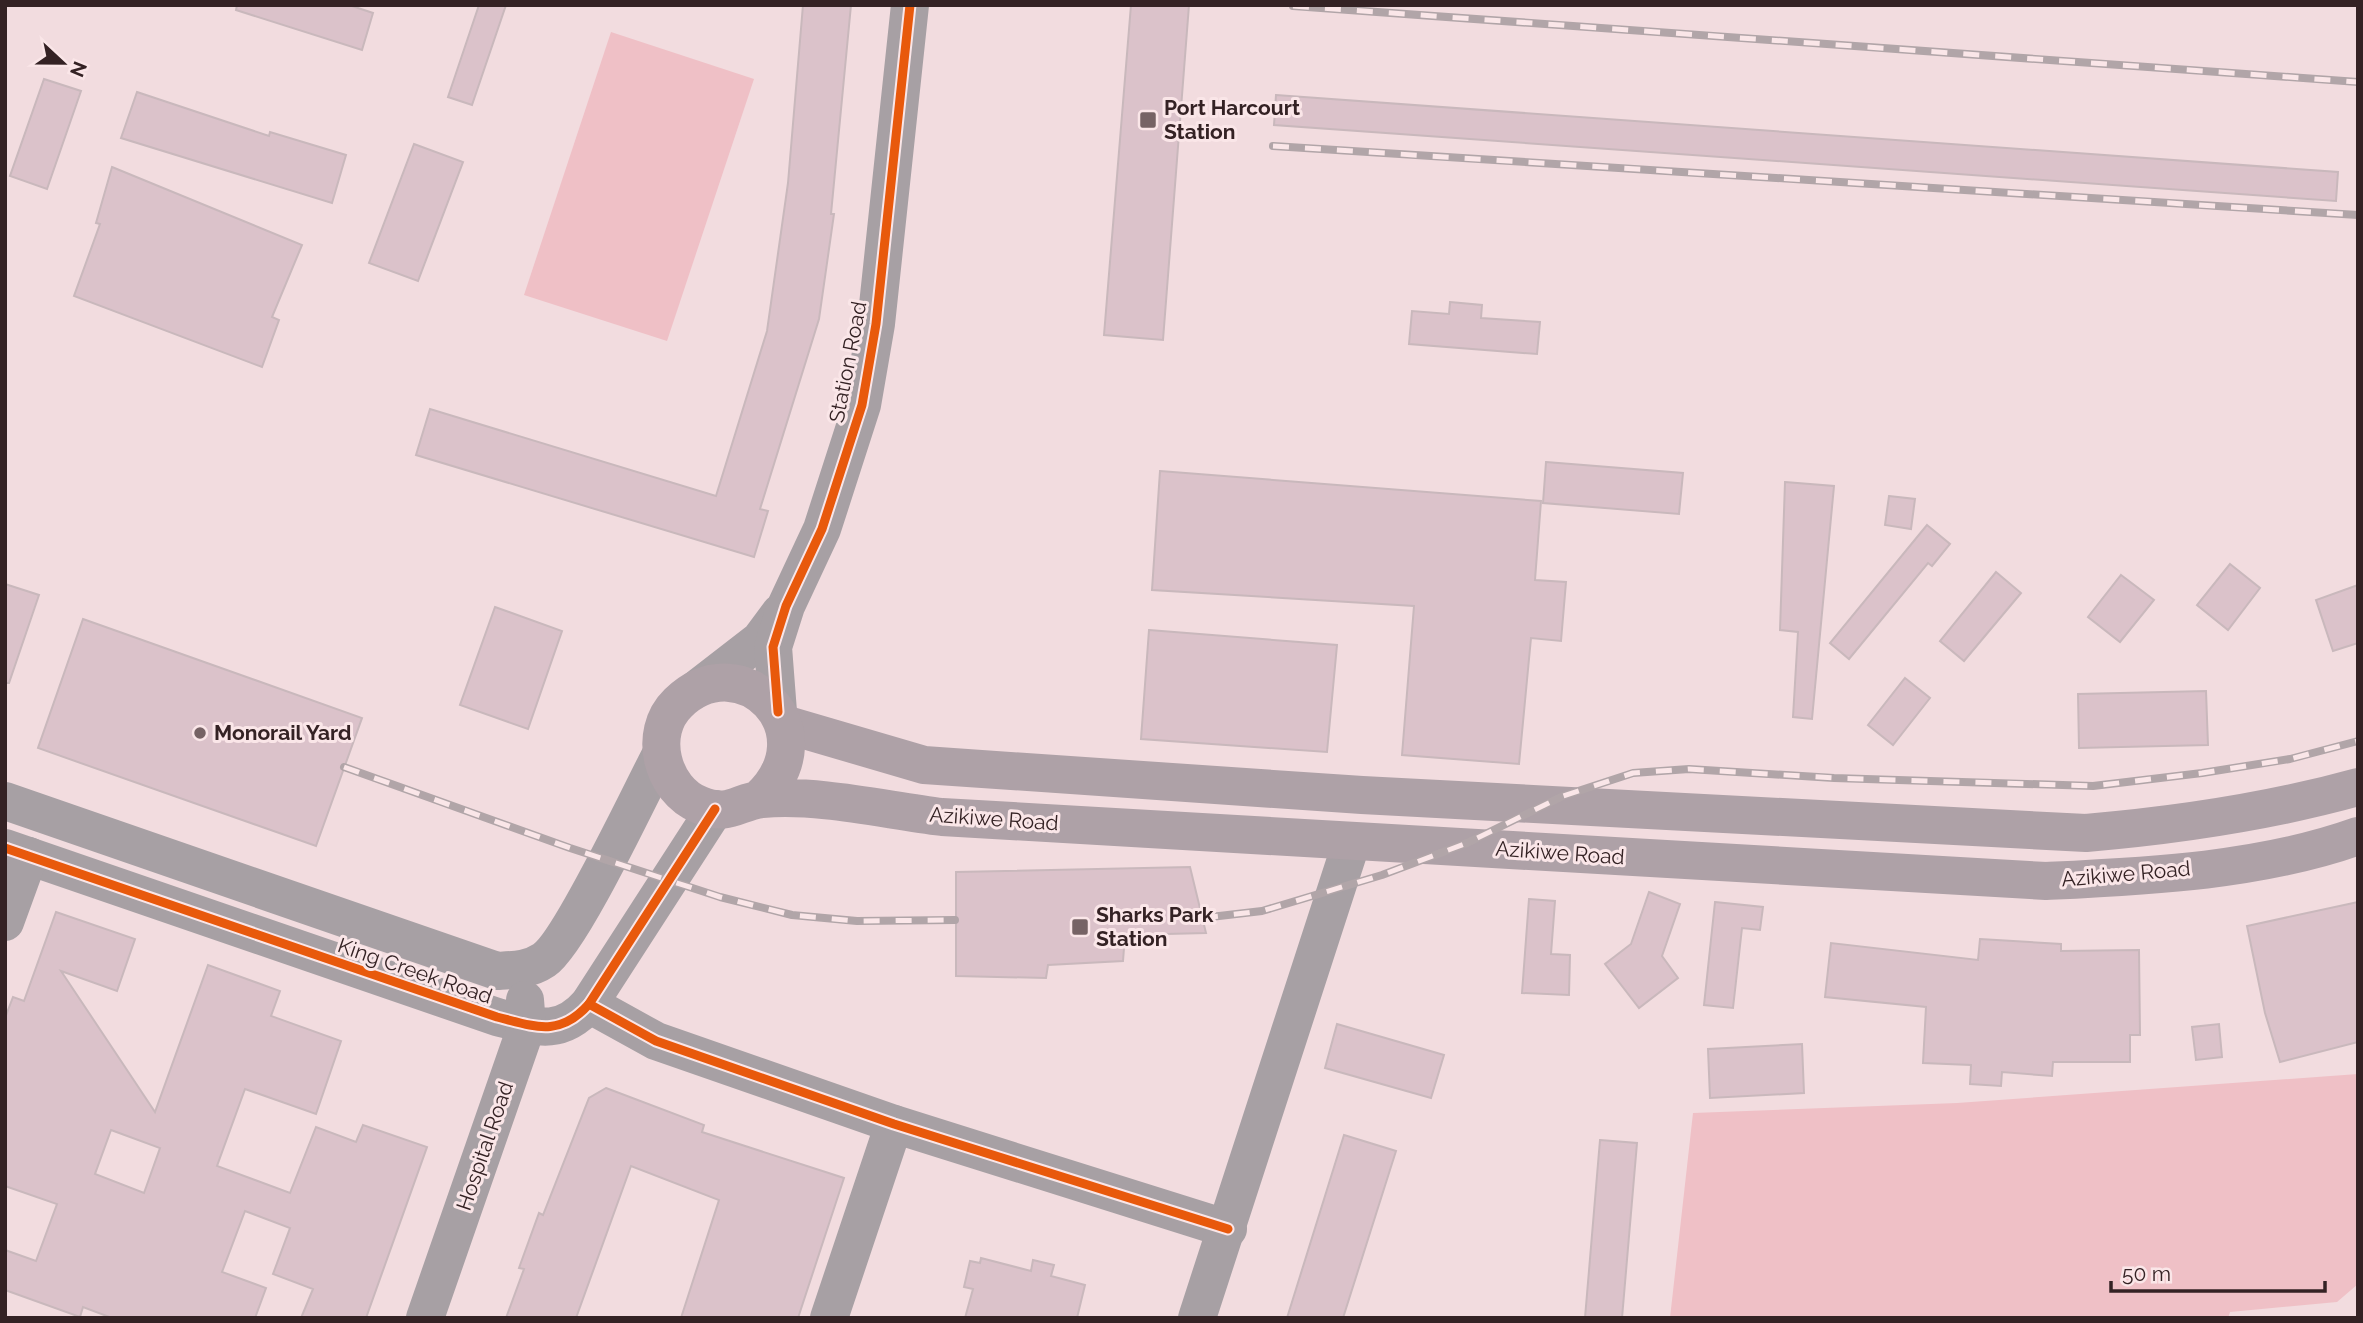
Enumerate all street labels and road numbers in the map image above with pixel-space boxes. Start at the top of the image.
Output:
street label: Station Road [823,299,872,425]
street label: Azikiwe Road [929,802,1060,835]
street label: Azikiwe Road [1495,836,1626,869]
street label: Azikiwe Road [2060,855,2192,892]
street label: King Creek Road [335,932,496,1009]
street label: Hospital Road [451,1078,518,1214]

